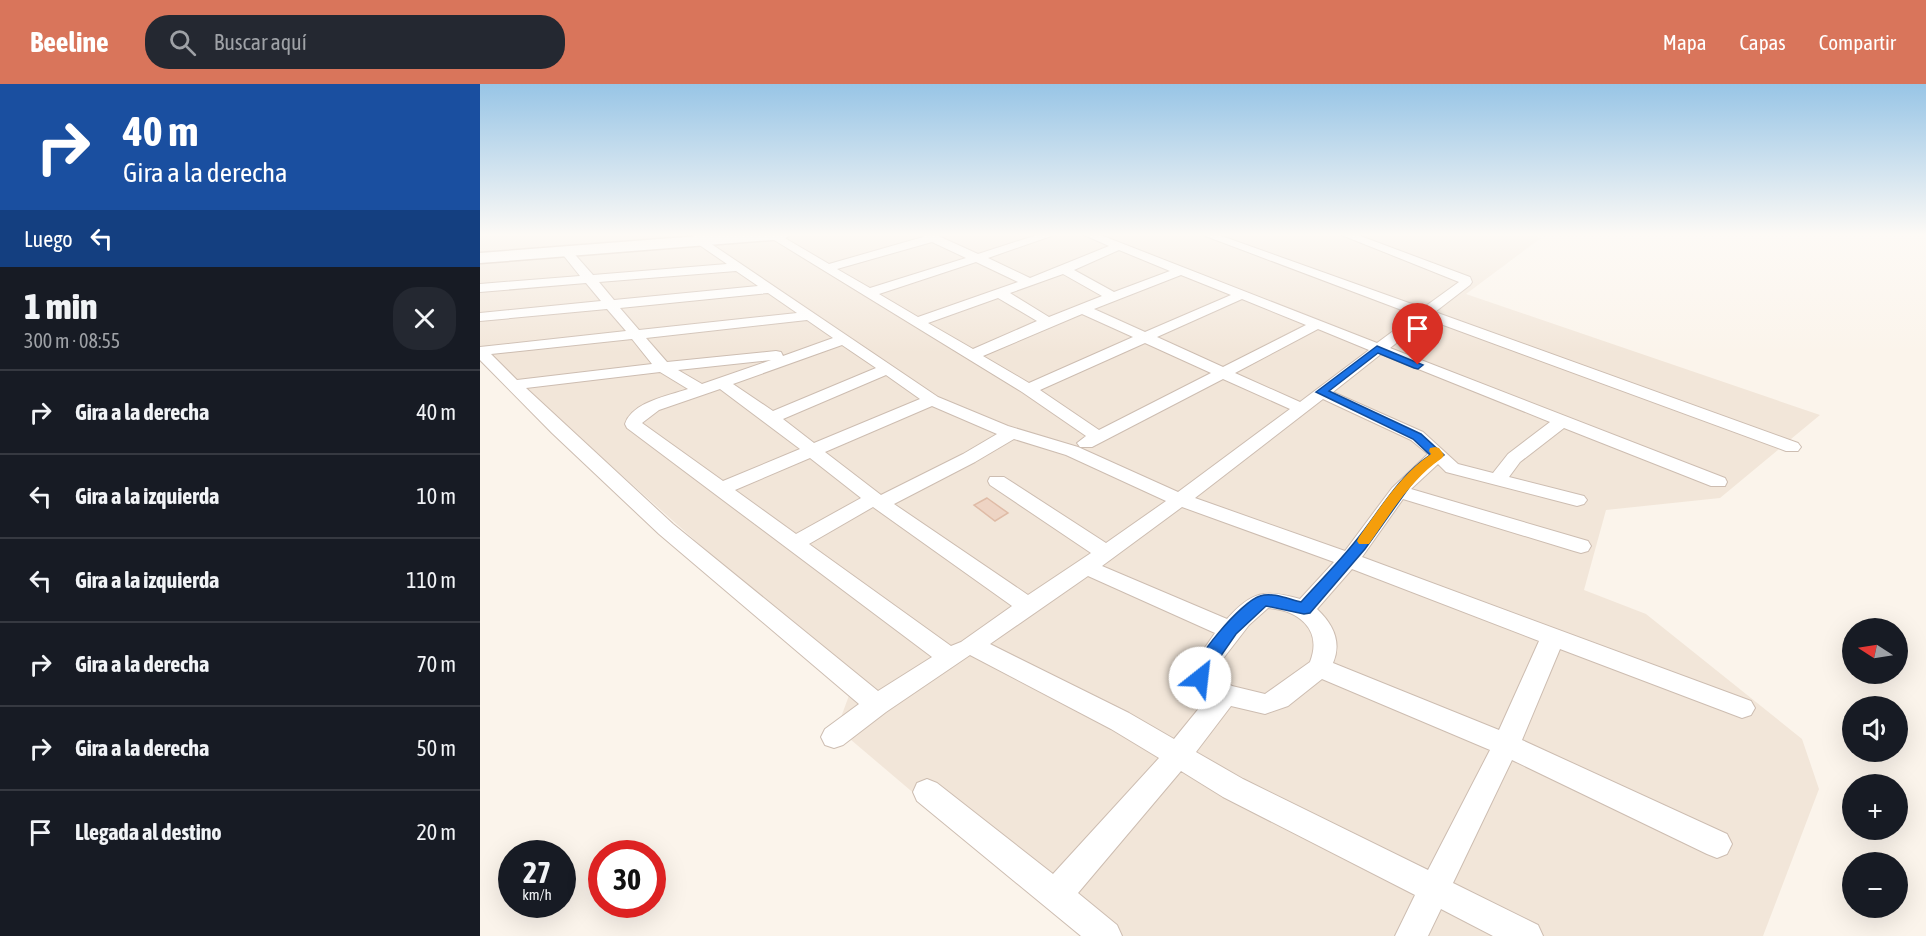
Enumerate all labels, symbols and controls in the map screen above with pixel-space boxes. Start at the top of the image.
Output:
search box [145,15,565,69]
text: Beeline [30,26,109,58]
icon: search [166,26,199,59]
text: Buscar aquí [214,29,307,55]
text: Mapa [1663,30,1706,54]
text: Capas [1739,30,1786,54]
text: Compartir [1819,30,1896,54]
text: 40 m [123,107,198,155]
icon: right [24,108,102,186]
text: Gira a la derecha [123,157,288,188]
icon: left [85,222,118,255]
text: Luego [24,226,73,252]
text: 1 min [24,285,98,327]
button: close [393,287,456,350]
pin [1392,303,1443,365]
icon: arrive [1401,312,1434,345]
text: 300 m · 08:55 [24,329,120,352]
icon: right [24,396,57,429]
text: Gira a la derecha [75,399,209,425]
text: 40 m [416,399,456,425]
icon: left [24,480,57,513]
text: Gira a la izquierda [75,483,219,509]
text: 10 m [416,483,456,509]
icon: left [24,564,57,597]
text: Gira a la izquierda [75,567,219,593]
text: 110 m [406,567,456,593]
north arrow [1842,618,1908,684]
map controls [1842,618,1908,918]
position arrow [1168,646,1232,710]
icon: right [24,648,57,681]
text: Gira a la derecha [75,651,209,677]
text: 70 m [416,651,456,677]
button: sound [1842,696,1908,762]
icon: right [24,732,57,765]
text: Gira a la derecha [75,735,209,761]
text: 50 m [416,735,456,761]
button: + [1842,774,1908,840]
icon: arrive [24,816,57,849]
text: Llegada al destino [75,819,222,845]
text: 20 m [416,819,456,845]
speed limit sign: 30 [588,840,666,918]
button: − [1842,852,1908,918]
text: 27 [523,855,551,889]
text: km/h [522,886,552,903]

